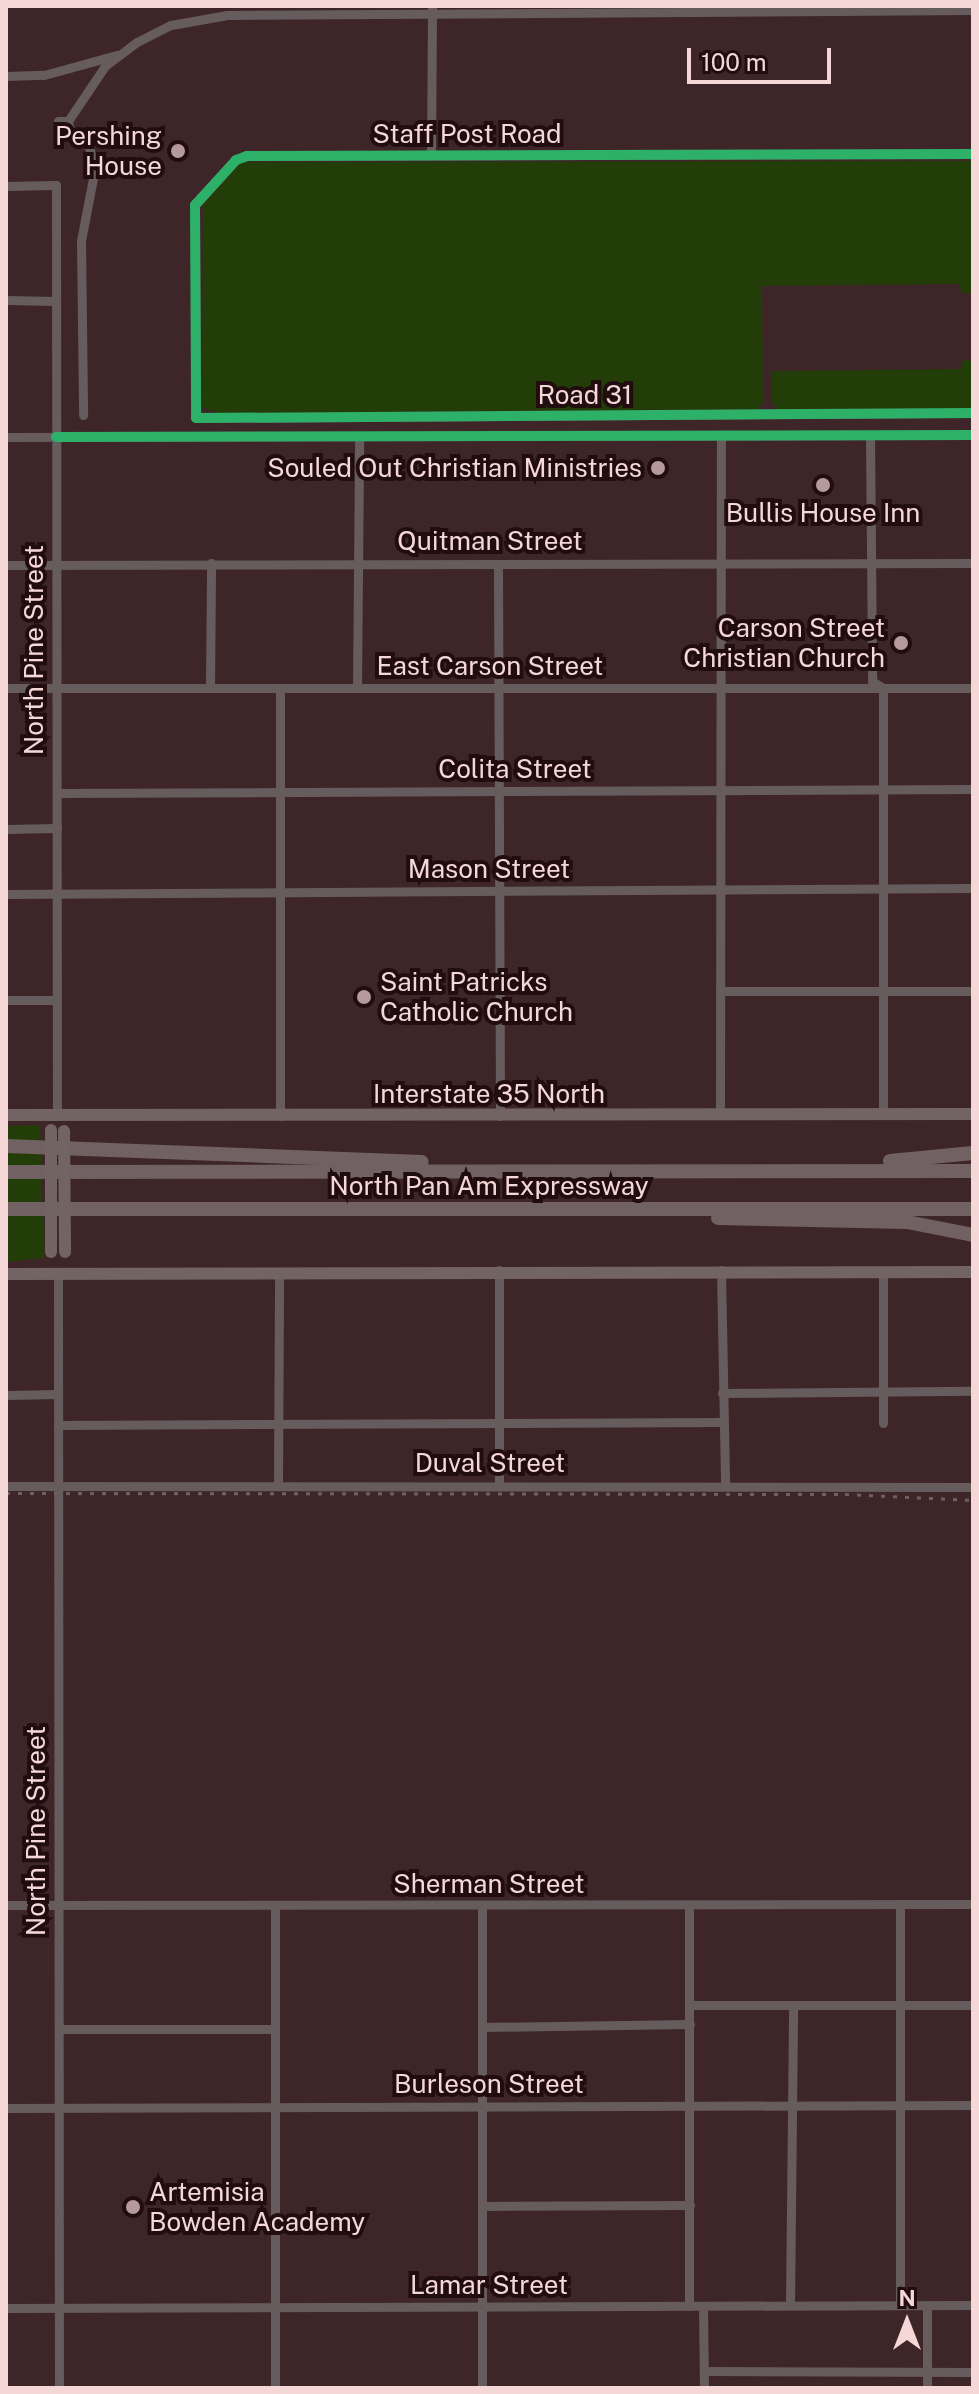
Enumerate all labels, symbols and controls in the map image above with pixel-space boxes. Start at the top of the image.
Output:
scale bar [691,32,835,82]
text: 100 m [701,48,767,76]
street label: Staff Post Road [373,118,561,150]
place label: Pershing House [55,120,162,182]
marker: Pershing House [169,142,187,160]
street label: Road 31 [538,379,632,411]
place label: Souled Out Christian Ministries [267,452,642,484]
marker: Souled Out Christian Ministries [649,459,667,477]
marker: Bullis House Inn [814,476,832,494]
place label: Bullis House Inn [726,497,920,529]
street label: Quitman Street [397,525,583,557]
street label: North Pine Street [18,545,50,755]
place label: Carson Street Christian Church [683,612,885,674]
marker: Carson Street Christian Church [892,634,910,652]
street label: East Carson Street [377,650,603,682]
street label: Colita Street [438,753,592,785]
street label: Mason Street [408,853,570,885]
place label: Saint Patricks Catholic Church [380,966,573,1028]
marker: Saint Patricks Catholic Church [355,988,373,1006]
street label: Interstate 35 North [373,1078,605,1110]
street label: North Pan Am Expressway [329,1170,649,1202]
street label: Duval Street [415,1447,565,1479]
street label: North Pine Street [20,1726,52,1936]
street label: Sherman Street [393,1868,585,1900]
street label: Burleson Street [394,2068,584,2100]
place label: Artemisia Bowden Academy [149,2176,365,2238]
marker: Artemisia Bowden Academy [124,2198,142,2216]
street label: Lamar Street [410,2269,568,2301]
north arrow [867,2282,947,2362]
text: N [898,2285,916,2311]

